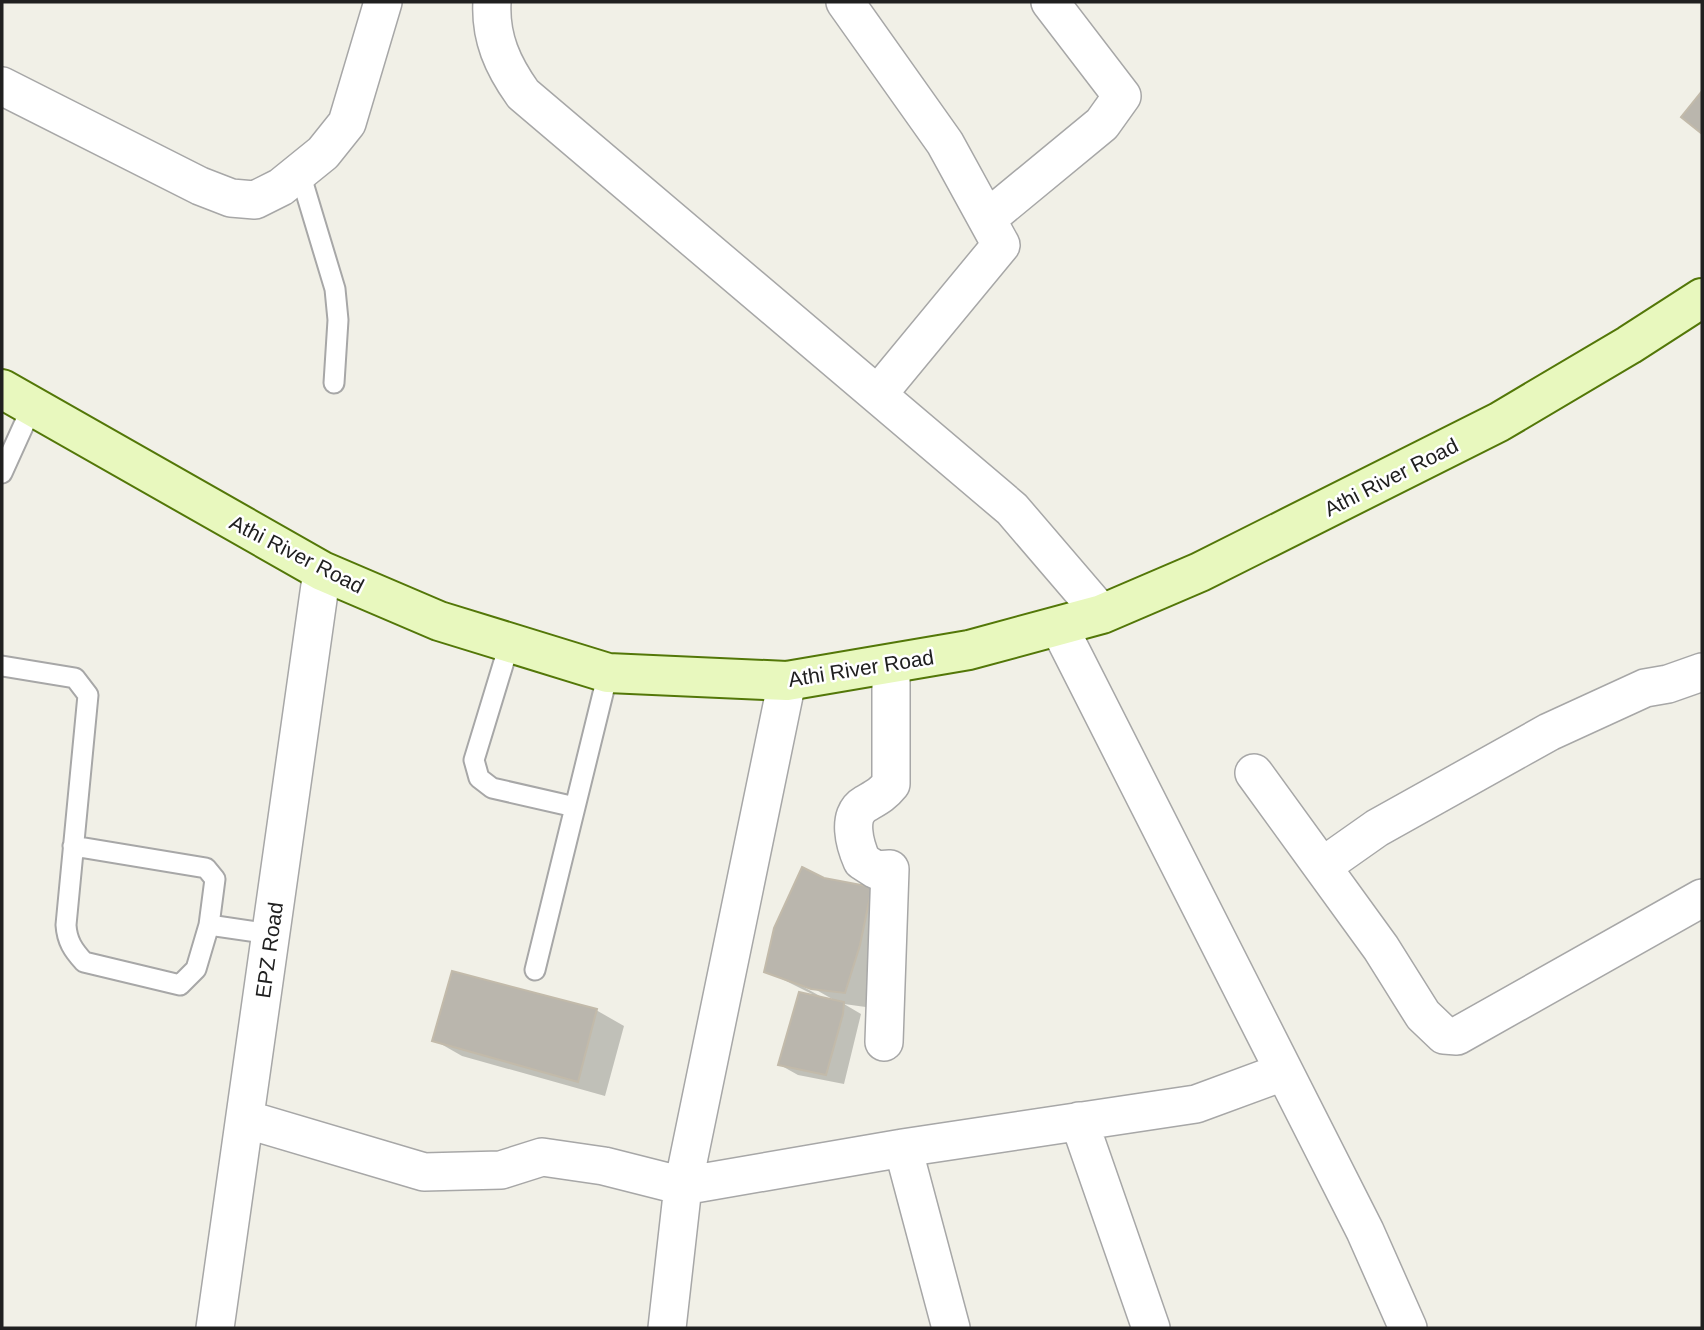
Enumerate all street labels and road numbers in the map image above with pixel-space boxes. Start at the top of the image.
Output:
street label: Athi River Road [1320,433,1462,521]
street label: Athi River Road [226,510,368,598]
street label: Athi River Road [787,645,935,691]
street label: EPZ Road [251,900,287,1000]

